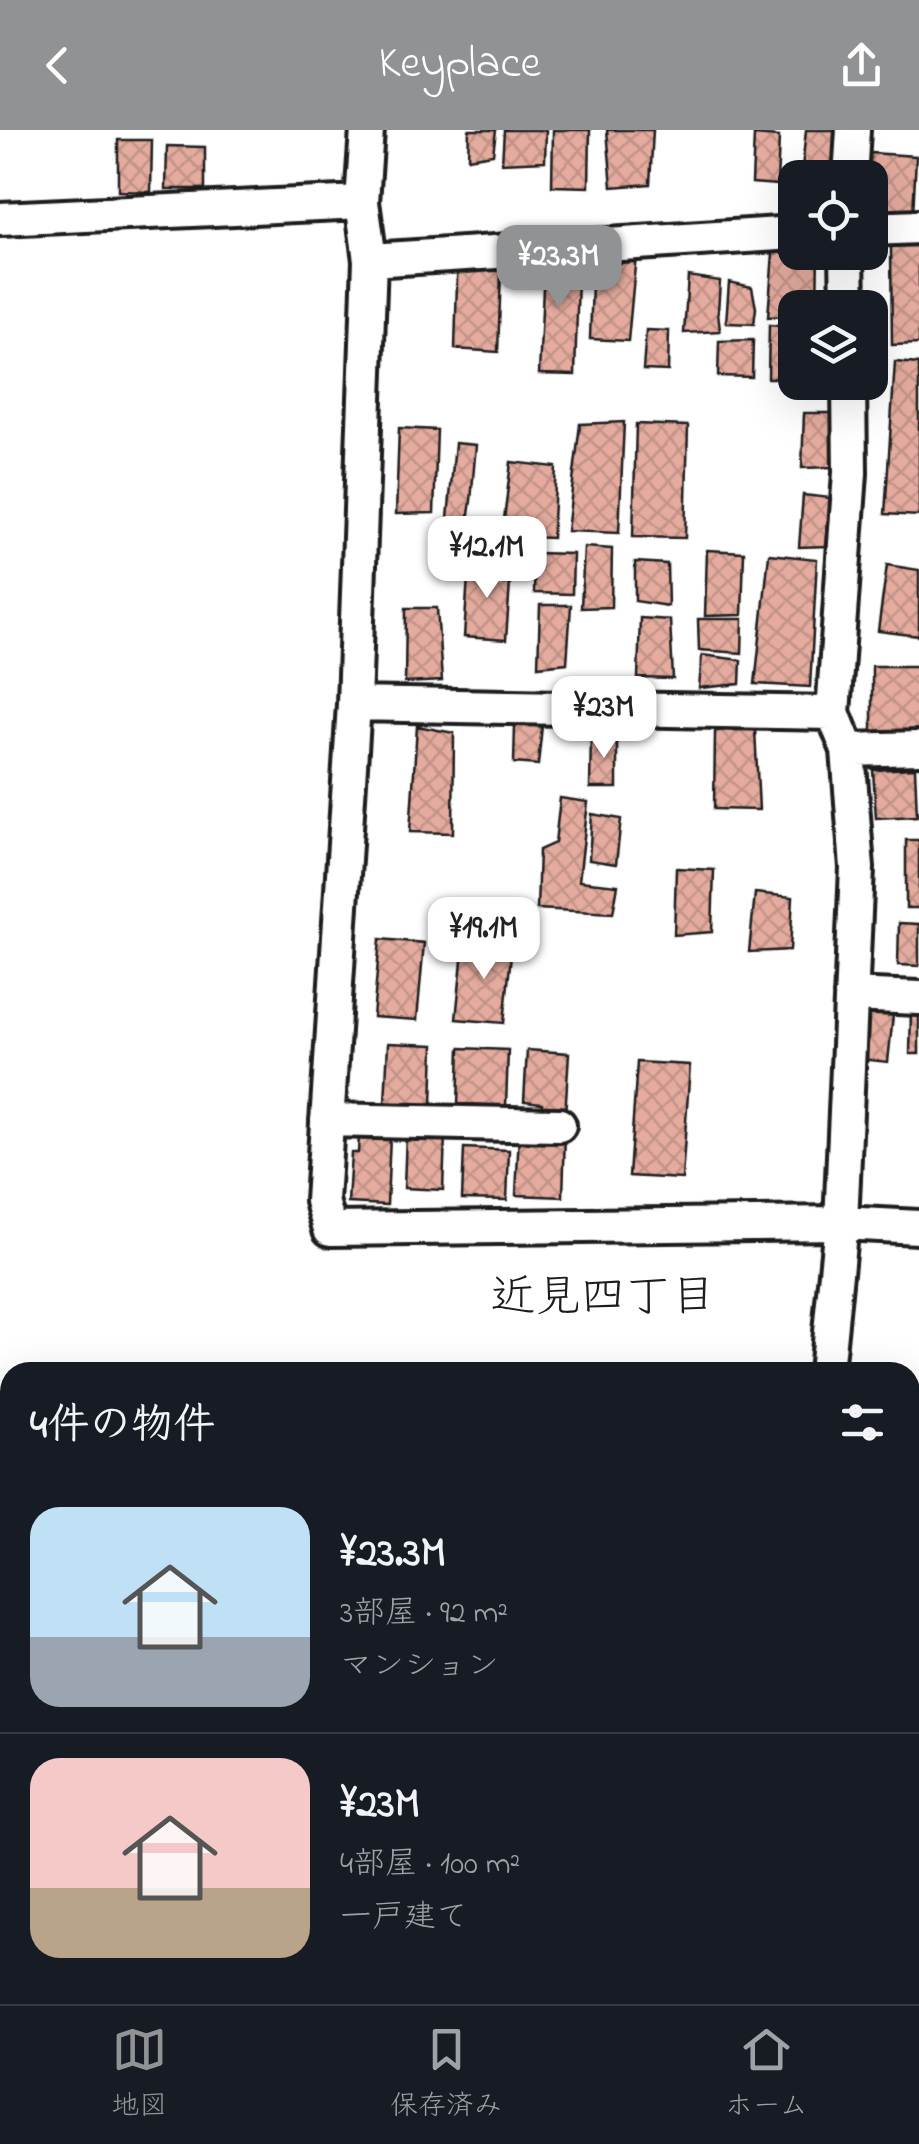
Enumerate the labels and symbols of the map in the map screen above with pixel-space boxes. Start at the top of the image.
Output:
pin: ¥23.3M [478,225,640,310]
pin: ¥12.1M [406,516,568,601]
pin: ¥23M [545,676,663,761]
pin: ¥19.1M [403,897,565,982]
district label: 近見四丁目 [490,1266,716,1332]

